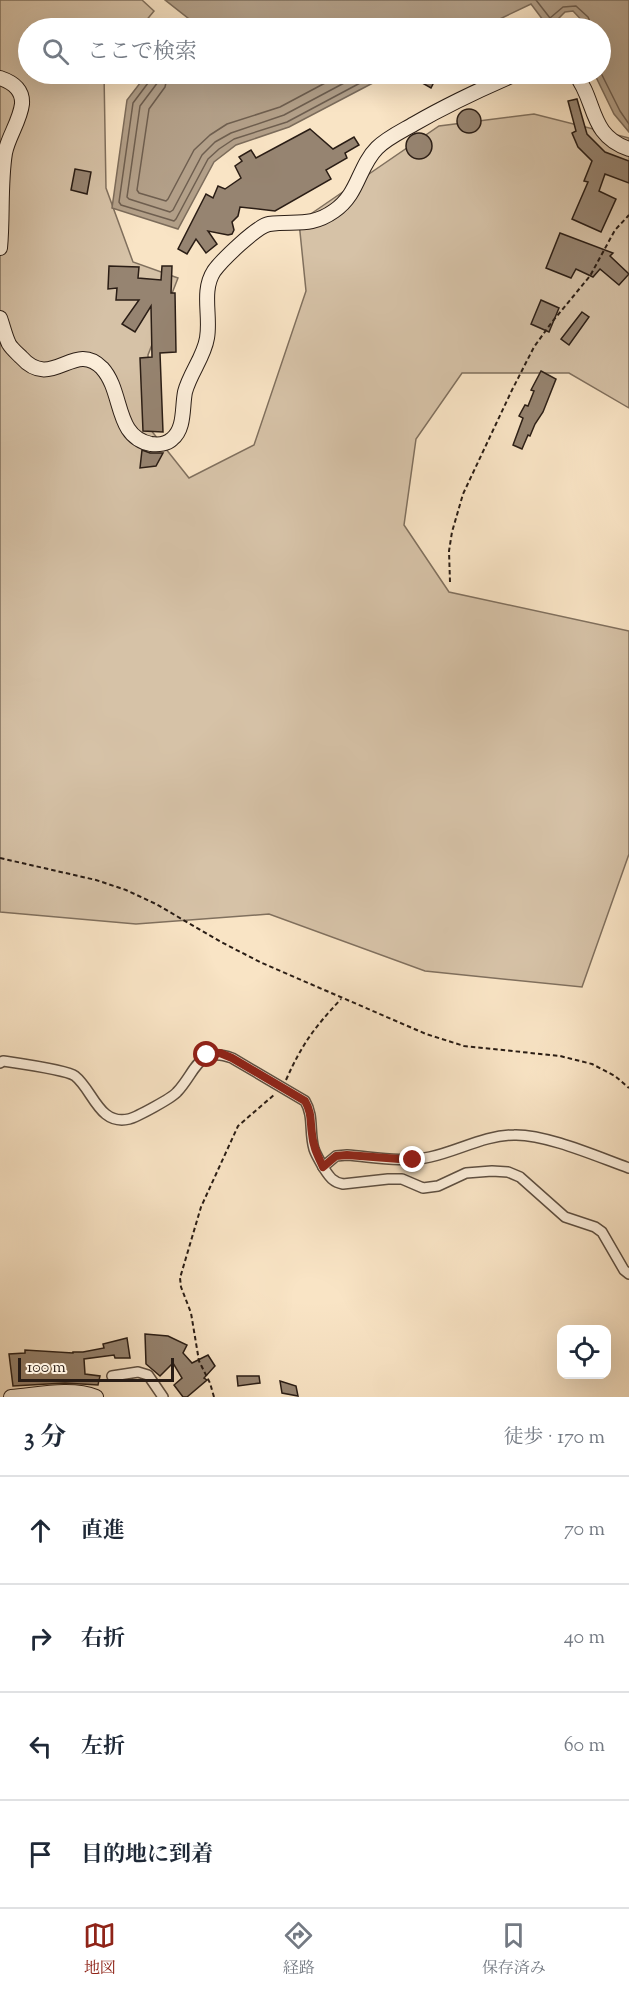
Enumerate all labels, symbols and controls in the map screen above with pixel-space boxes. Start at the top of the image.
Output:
search box [18,18,611,84]
icon: search [39,35,72,68]
text: ここで検索 [87,37,197,69]
route start [193,1041,219,1067]
route end [399,1146,425,1172]
map controls [557,1325,611,1379]
button: locate [557,1325,611,1379]
scale bar [18,1355,174,1382]
text: 100 m [27,1357,66,1380]
text: 3 分 [24,1420,66,1457]
text: 徒歩 · 170 m [504,1424,605,1453]
icon: ahead [24,1514,57,1547]
text: 直進 [81,1516,125,1548]
text: 70 m [564,1516,605,1545]
icon: right [24,1622,57,1655]
text: 右折 [81,1624,125,1656]
text: 40 m [564,1624,605,1653]
icon: left [24,1730,57,1763]
text: 左折 [81,1732,125,1764]
text: 60 m [564,1732,605,1761]
icon: arrive [24,1838,57,1871]
text: 目的地に到着 [81,1840,213,1872]
tab: 地図 [83,1919,116,1981]
tab: 経路 [282,1919,315,1981]
tab: 保存済み [482,1919,546,1981]

